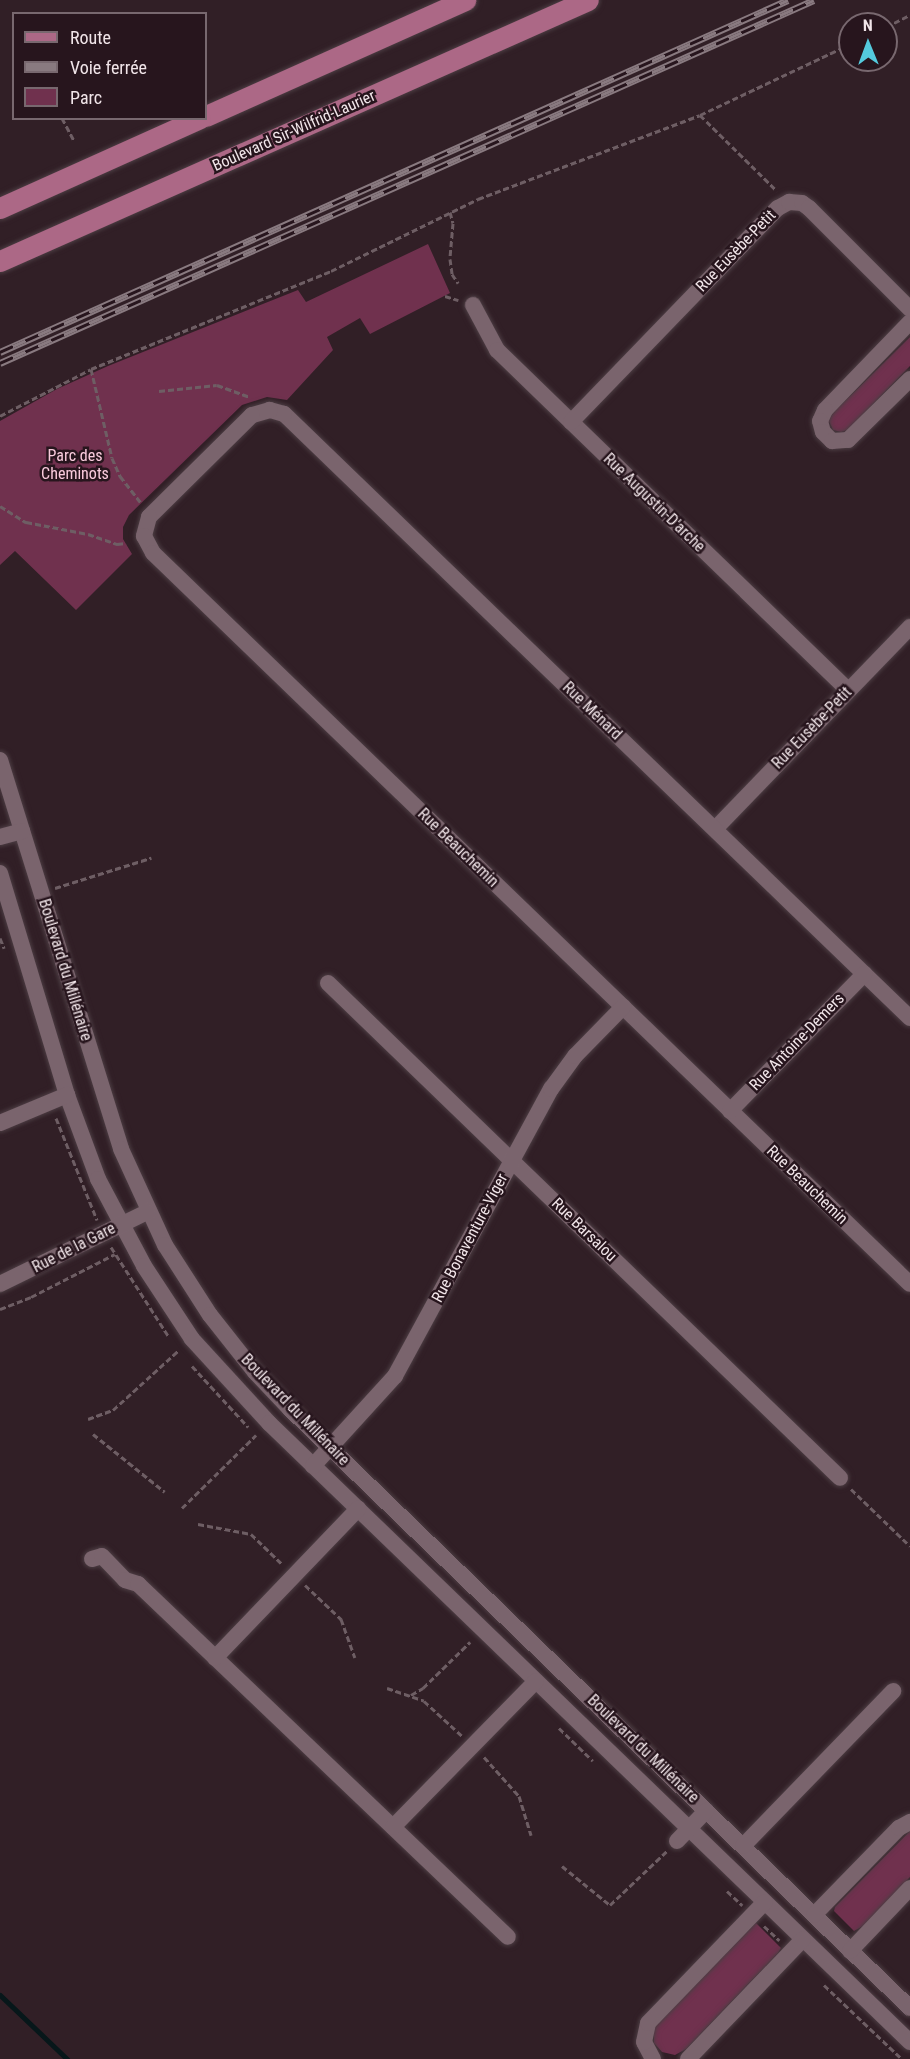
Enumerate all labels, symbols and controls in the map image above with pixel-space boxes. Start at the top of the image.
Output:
legend [12,12,207,120]
north arrow [838,12,898,72]
text: N [863,16,873,35]
text: Route [70,27,111,48]
text: Voie ferrée [70,57,147,78]
street label: Boulevard Sir-Wilfrid-Laurier [210,86,378,176]
text: Parc [70,87,102,108]
street label: Rue Eusèbe-Petit [692,206,780,296]
park label: Parc des Cheminots [41,446,109,484]
street label: Rue Augustin-D'arche [599,450,709,556]
street label: Rue Ménard [558,678,626,744]
street label: Rue Eusèbe-Petit [768,683,856,773]
street label: Rue Beauchemin [414,805,502,891]
street label: Boulevard du Millénaire [34,897,96,1043]
street label: Rue Antoine-Demers [746,989,848,1095]
street label: Rue Beauchemin [763,1142,851,1228]
street label: Rue Bonaventure-Viger [428,1170,512,1306]
street label: Rue Barsalou [547,1194,621,1266]
street label: Rue de la Gare [29,1219,119,1277]
street label: Boulevard du Millénaire [237,1350,353,1470]
street label: Boulevard du Millénaire [583,1691,703,1807]

